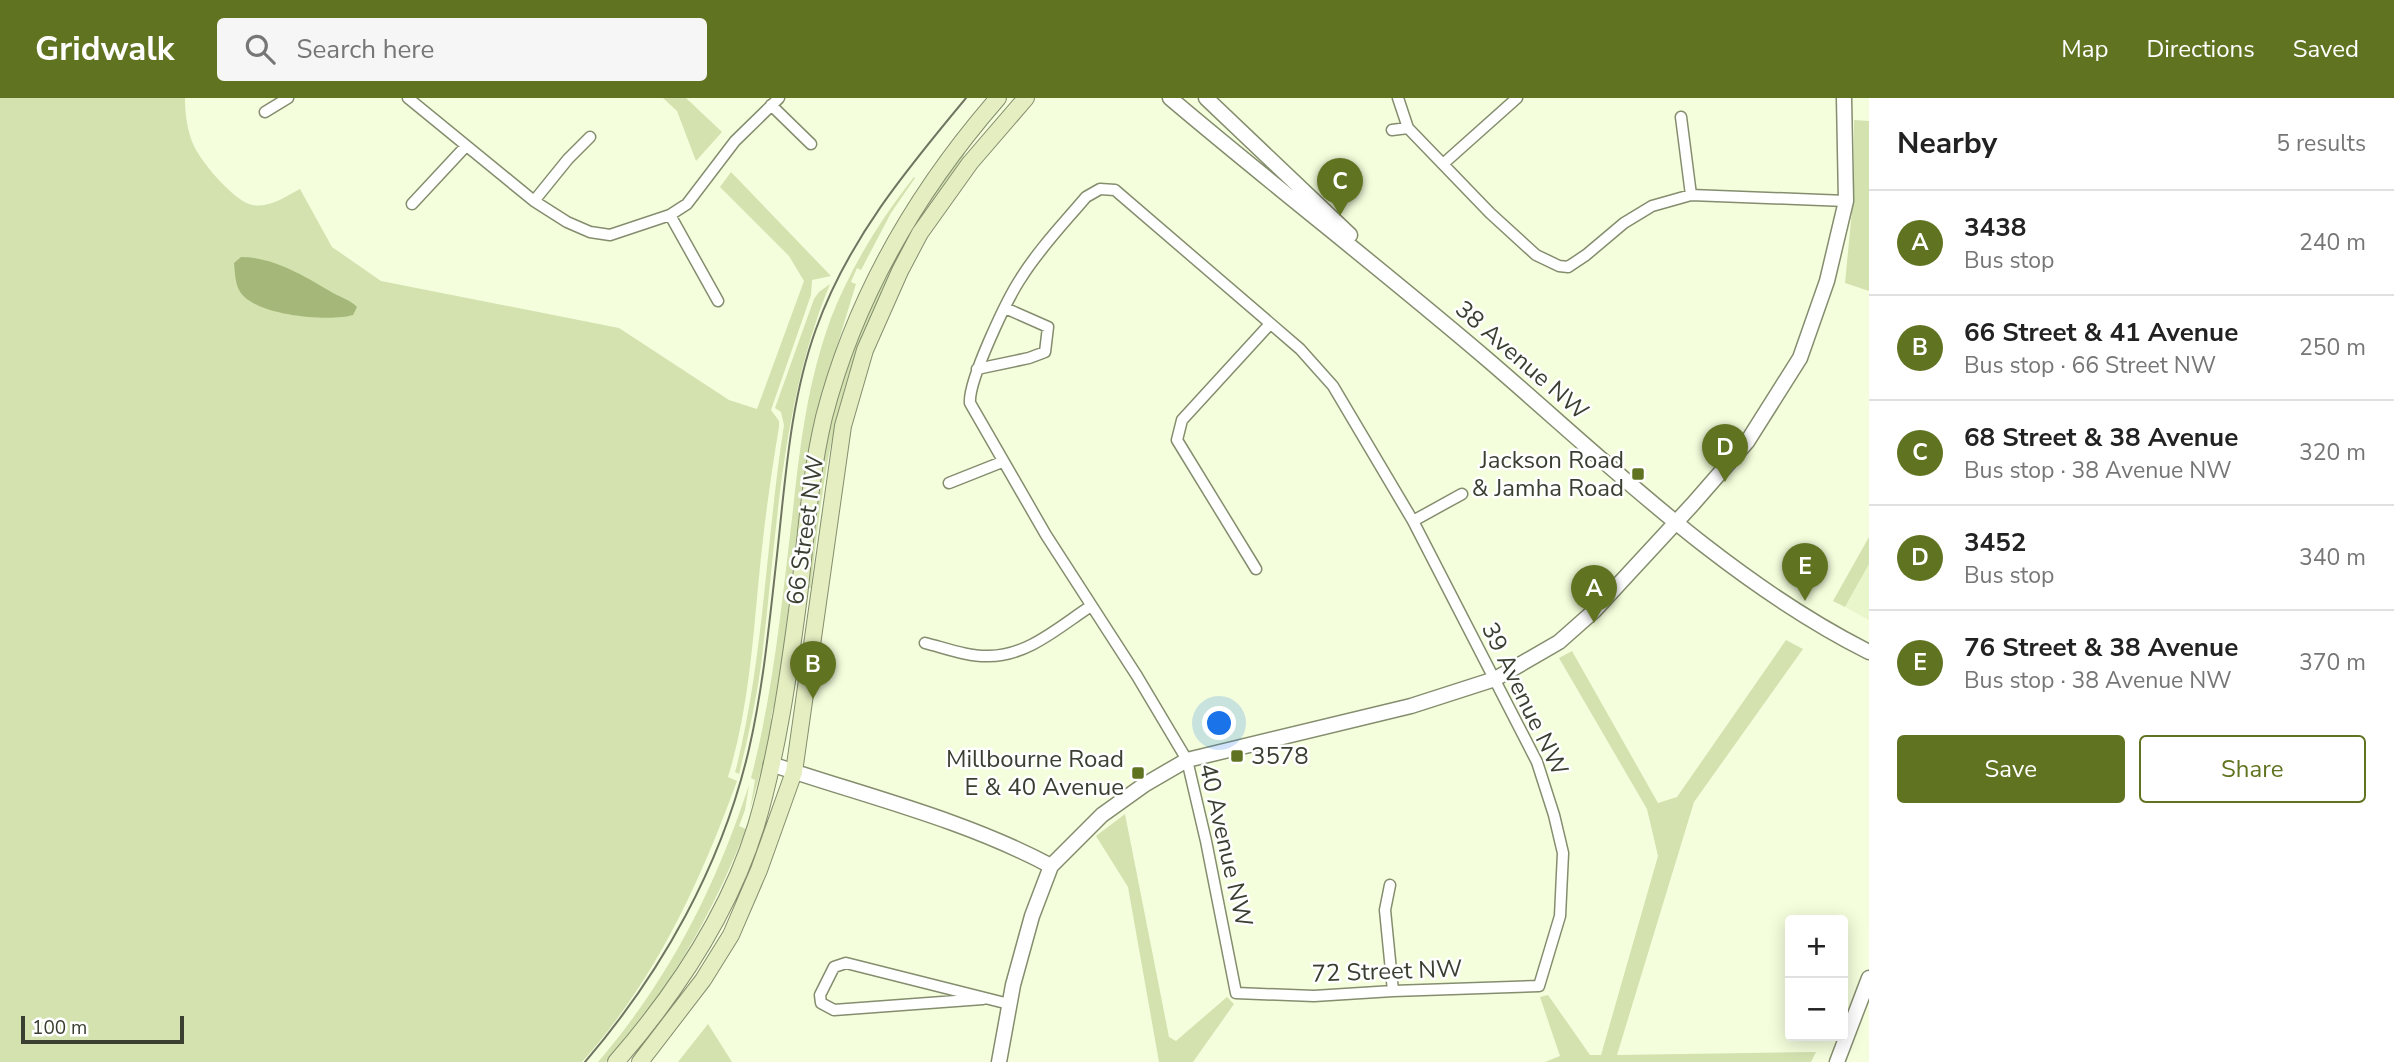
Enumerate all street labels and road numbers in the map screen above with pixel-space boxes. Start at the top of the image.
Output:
street label: 38 Avenue NW [1448,293,1596,427]
street label: 66 Street NW [779,453,831,607]
street label: 39 Avenue NW [1474,617,1576,781]
street label: 40 Avenue NW [1192,760,1260,930]
street label: 72 Street NW [1311,952,1463,990]

